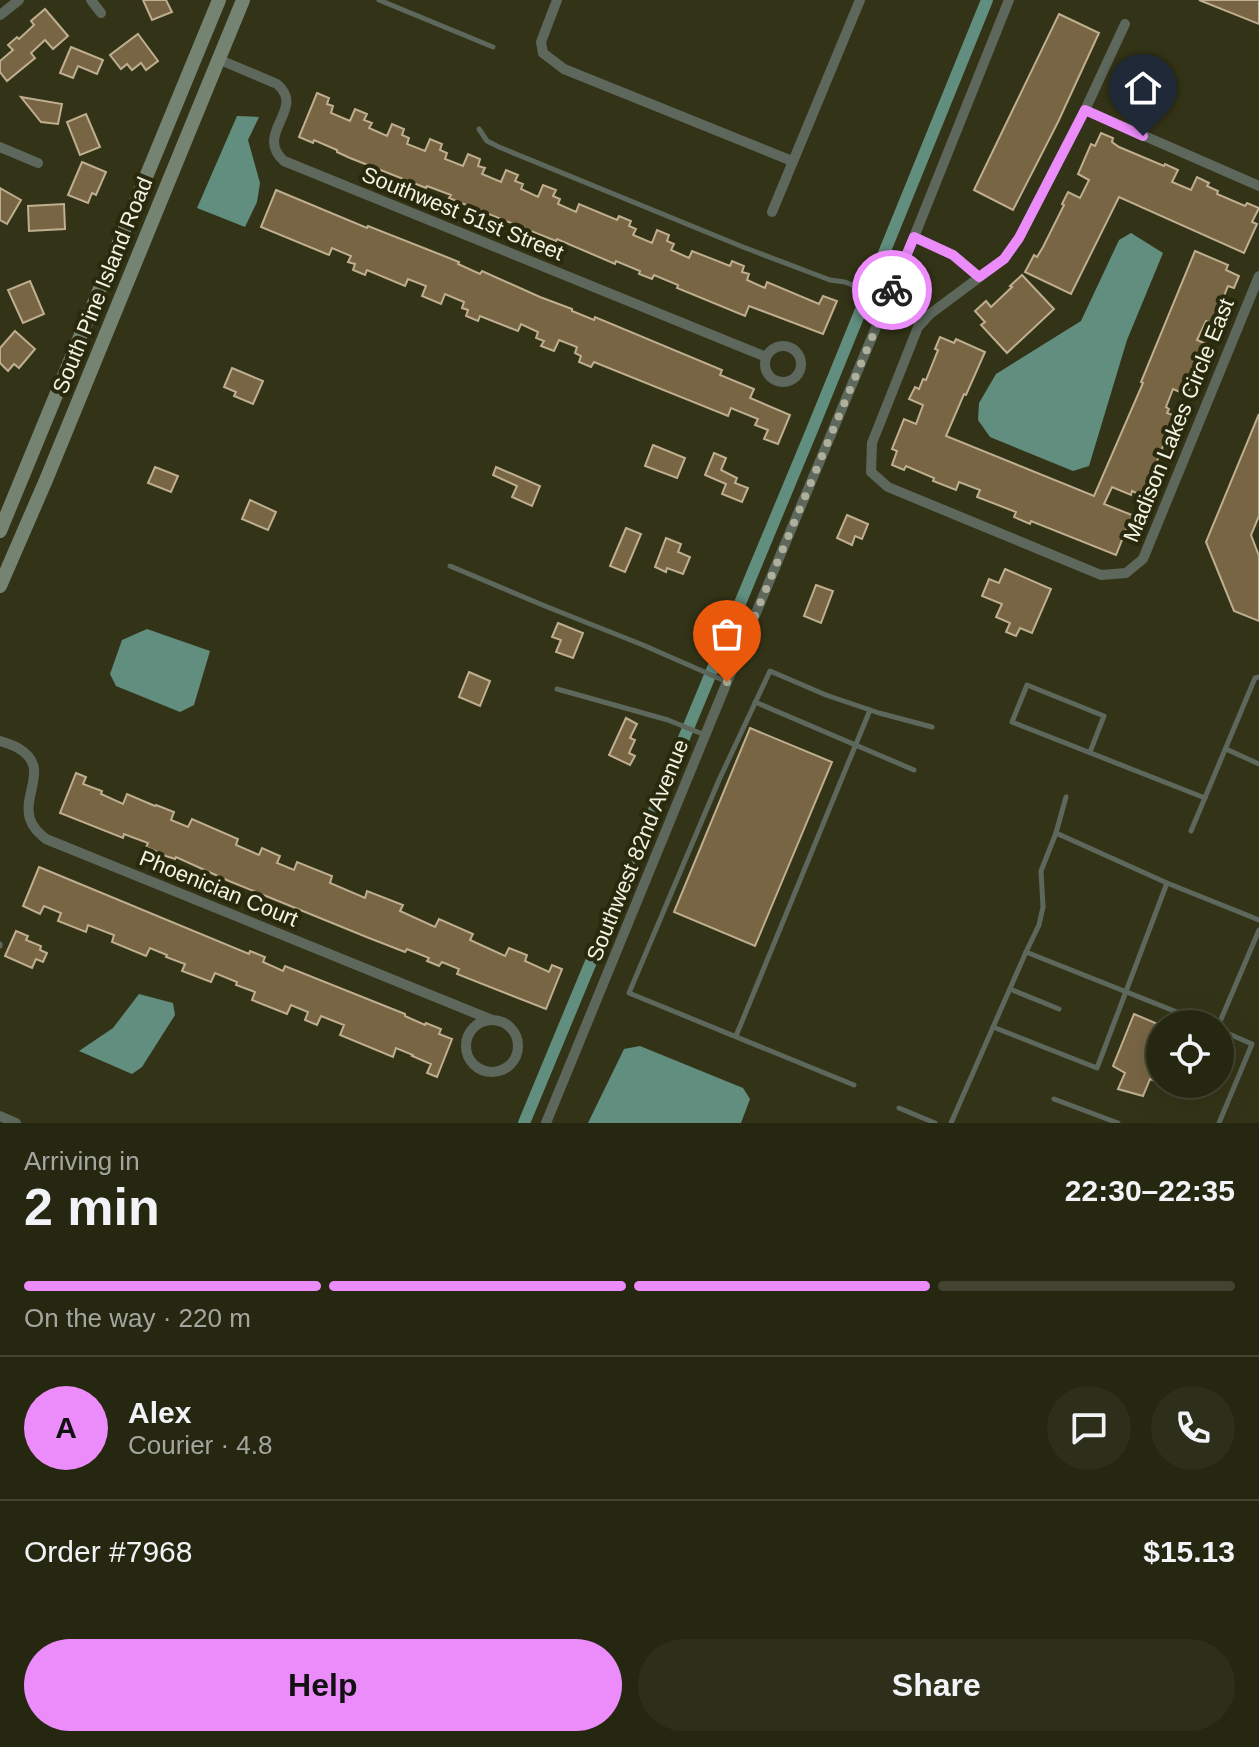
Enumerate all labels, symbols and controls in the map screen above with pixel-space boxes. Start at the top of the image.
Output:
pin [1109,54,1177,136]
icon: home [1121,66,1165,110]
street label: Southwest 51st Street [358,162,567,265]
street label: South Pine Island Road [48,173,157,397]
courier [852,250,932,330]
icon: bike [870,268,914,312]
street label: Madison Lakes Circle East [1118,295,1239,546]
pin [693,600,761,682]
icon: bag [705,612,749,656]
street label: Southwest 82nd Avenue [582,736,693,965]
street label: Phoenician Court [136,845,302,932]
map controls [1146,1010,1234,1098]
button: locate [1146,1010,1234,1098]
text: Arriving in [24,1146,140,1176]
text: 22:30–22:35 [1065,1174,1235,1207]
text: 2 min [24,1178,160,1236]
text: On the way · 220 m [24,1303,251,1333]
button: chat [1047,1386,1131,1470]
button: phone [1151,1386,1235,1470]
text: Alex [128,1396,191,1429]
text: A [55,1411,77,1444]
text: Courier · 4.8 [128,1430,273,1460]
text: Order #7968 [24,1535,192,1568]
text: $15.13 [1143,1535,1235,1568]
button: Help [24,1639,622,1731]
button: Share [638,1639,1235,1731]

